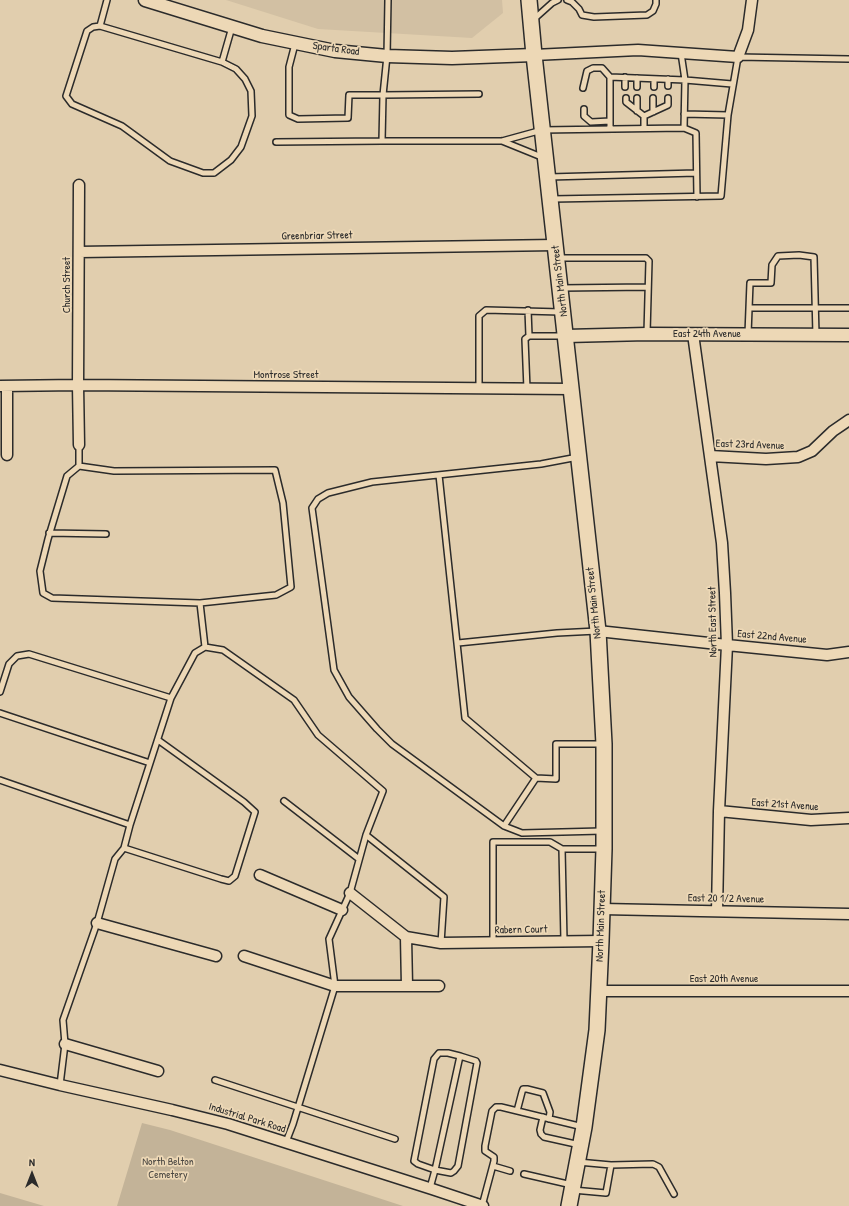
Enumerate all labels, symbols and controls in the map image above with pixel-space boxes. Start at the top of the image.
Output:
street label: Sparta Road [312,39,360,59]
street label: Greenbriar Street [281,229,353,243]
street label: North Main Street [549,245,571,317]
street label: Church Street [60,257,74,313]
street label: East 24th Avenue [673,327,741,341]
street label: Montrose Street [253,368,319,382]
street label: East 23rd Avenue [715,437,785,453]
street label: North Main Street [584,567,604,639]
street label: North East Street [706,586,720,658]
street label: East 22nd Avenue [737,627,807,647]
street label: East 21st Avenue [751,796,819,814]
street label: North Main Street [593,890,609,962]
street label: East 20 1/2 Avenue [688,892,764,906]
street label: Rabern Court [494,923,548,937]
street label: East 20th Avenue [690,972,758,986]
street label: Industrial Park Road [207,1100,287,1136]
north arrow [12,1154,52,1194]
text: N [29,1155,35,1169]
park label: North Belton Cemetery [142,1155,194,1181]

